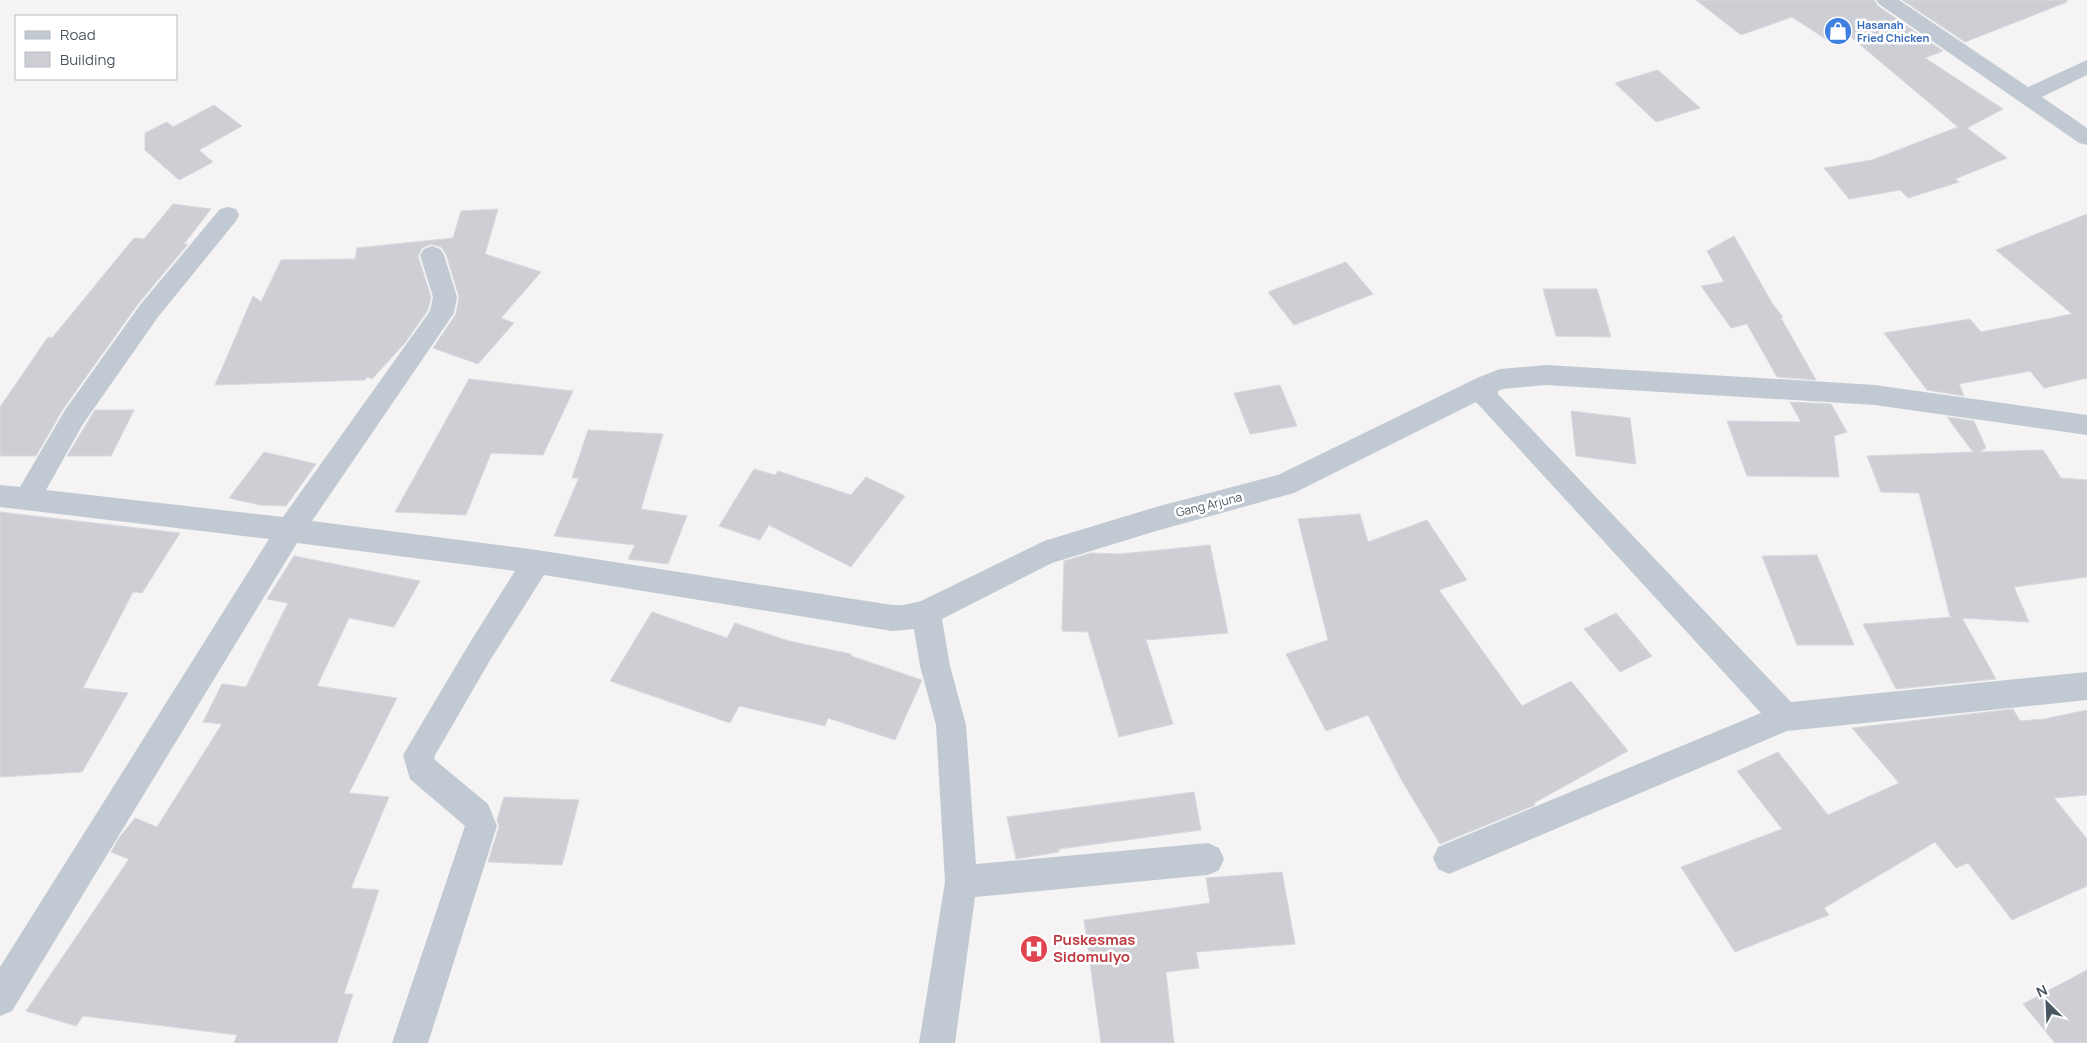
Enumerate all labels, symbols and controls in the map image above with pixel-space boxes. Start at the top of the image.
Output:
legend [15,15,178,80]
shop icon: Hasanah Fried Chicken [1823,16,1853,46]
place label: Hasanah Fried Chicken [1857,17,1930,45]
text: Road [60,24,96,45]
text: Building [60,49,115,70]
street label: Gang Arjuna [1174,488,1244,521]
place label: Puskesmas Sidomulyo [1053,929,1135,967]
hospital icon: Puskesmas Sidomulyo [1019,934,1049,964]
north arrow [2022,978,2072,1028]
text: N [2033,980,2050,1001]

